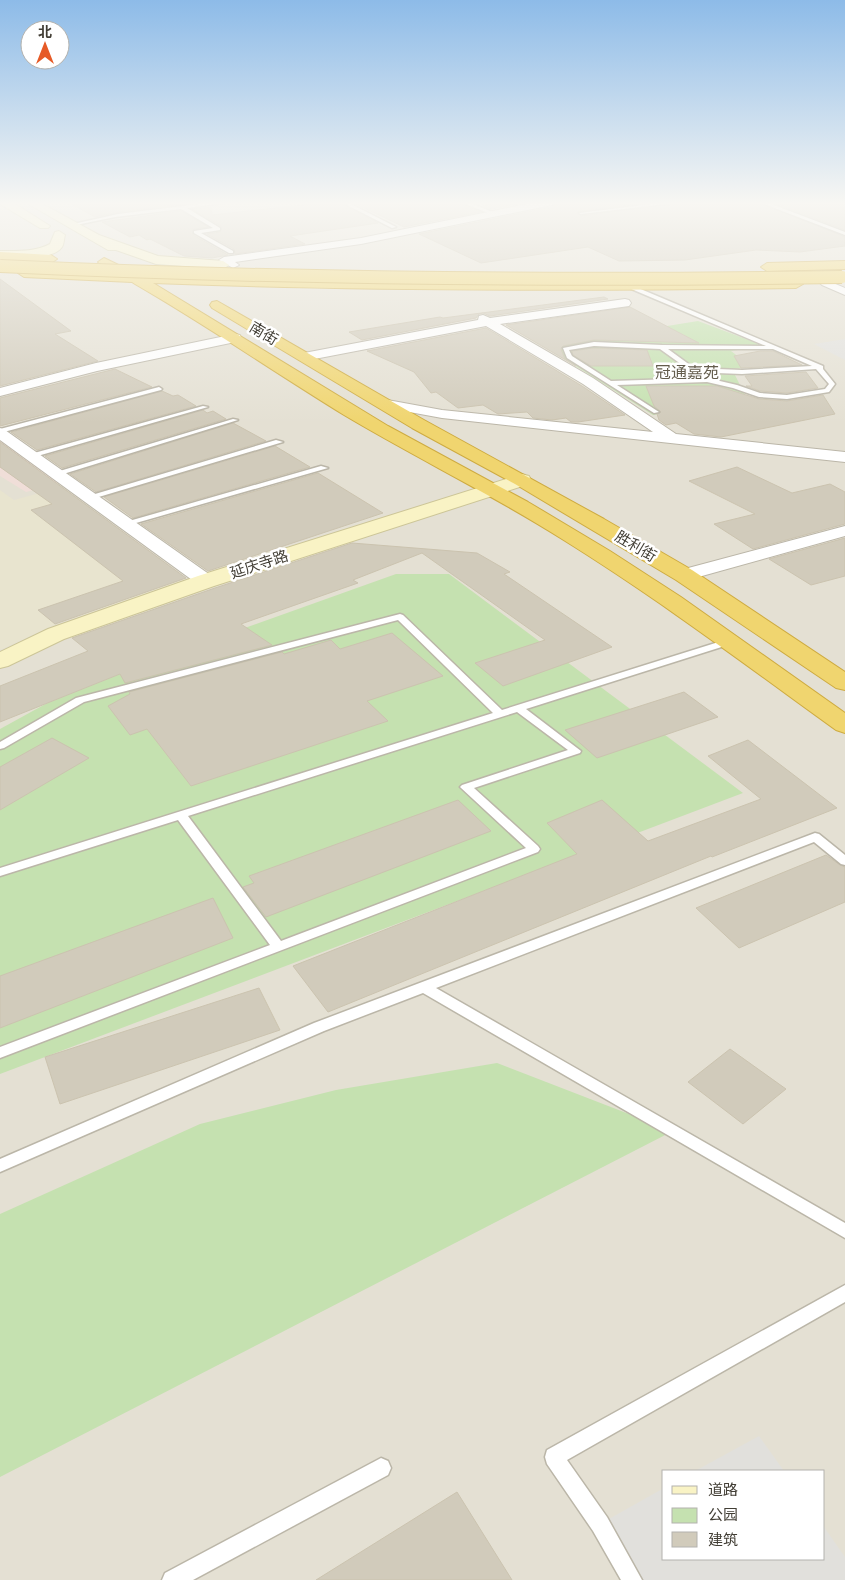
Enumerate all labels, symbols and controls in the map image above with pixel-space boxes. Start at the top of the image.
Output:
north arrow [20,20,70,70]
text: 北 [38,23,52,41]
street label: 南街 [246,317,282,349]
district label: 冠通嘉苑 [655,362,719,382]
street label: 胜利街 [612,526,660,566]
street label: 延庆寺路 [228,546,290,582]
legend [662,1470,825,1560]
text: 道路 [708,1480,738,1499]
text: 公园 [708,1505,738,1524]
text: 建筑 [708,1530,738,1549]

